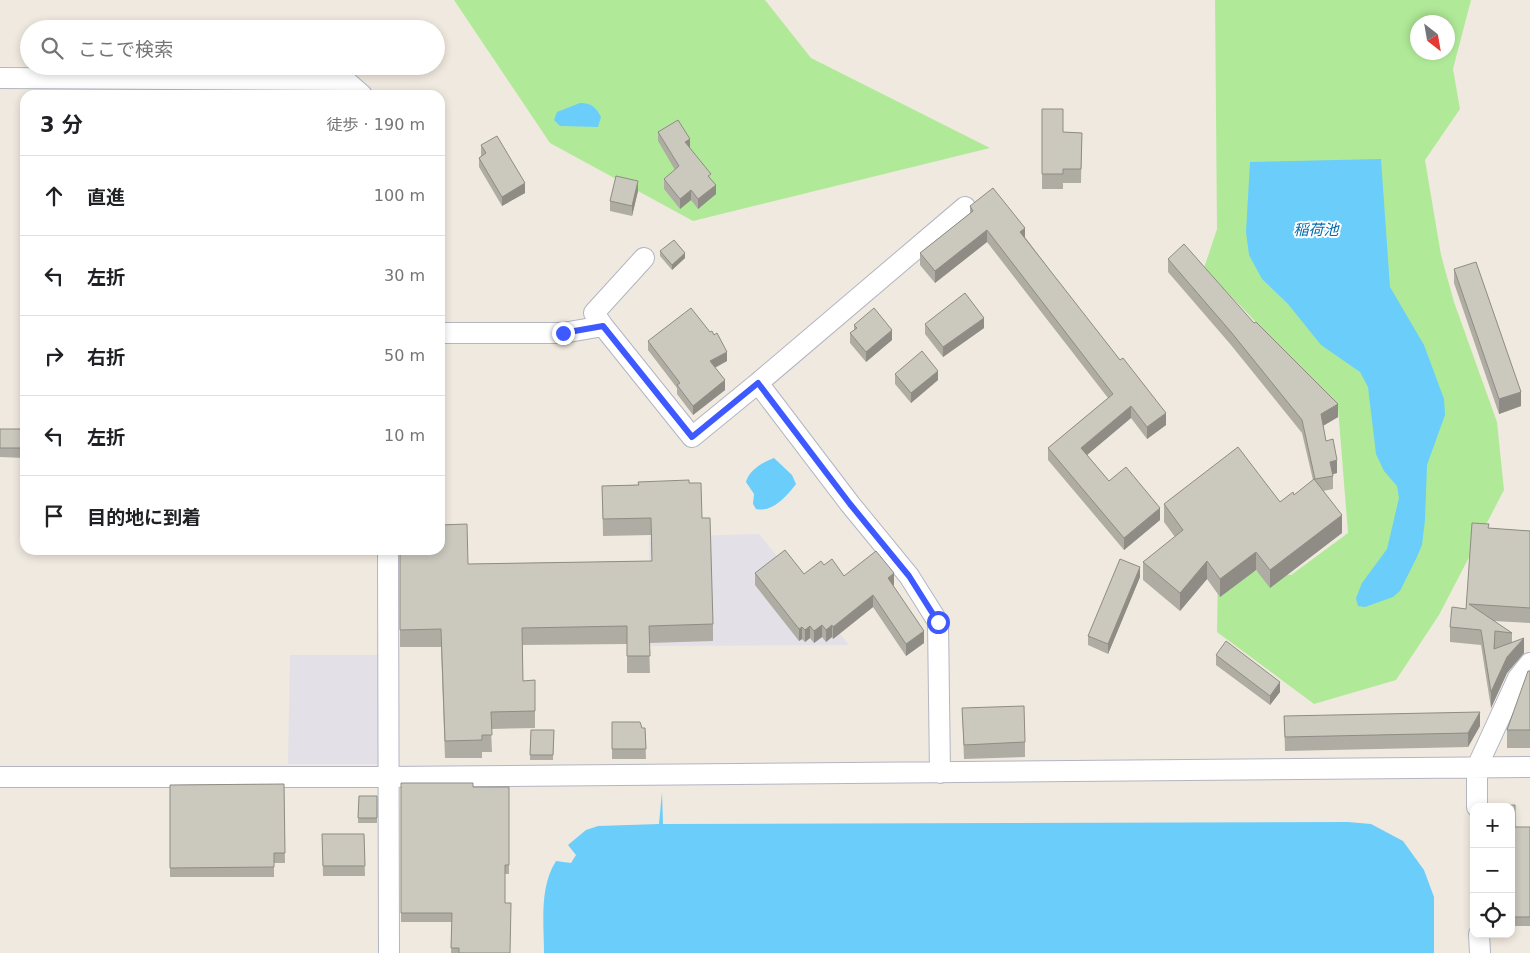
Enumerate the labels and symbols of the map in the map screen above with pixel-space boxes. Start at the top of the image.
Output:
north arrow [1410,15,1455,60]
water label: 稲荷池 [1293,221,1340,239]
route end [552,322,575,345]
route start [927,611,950,634]

